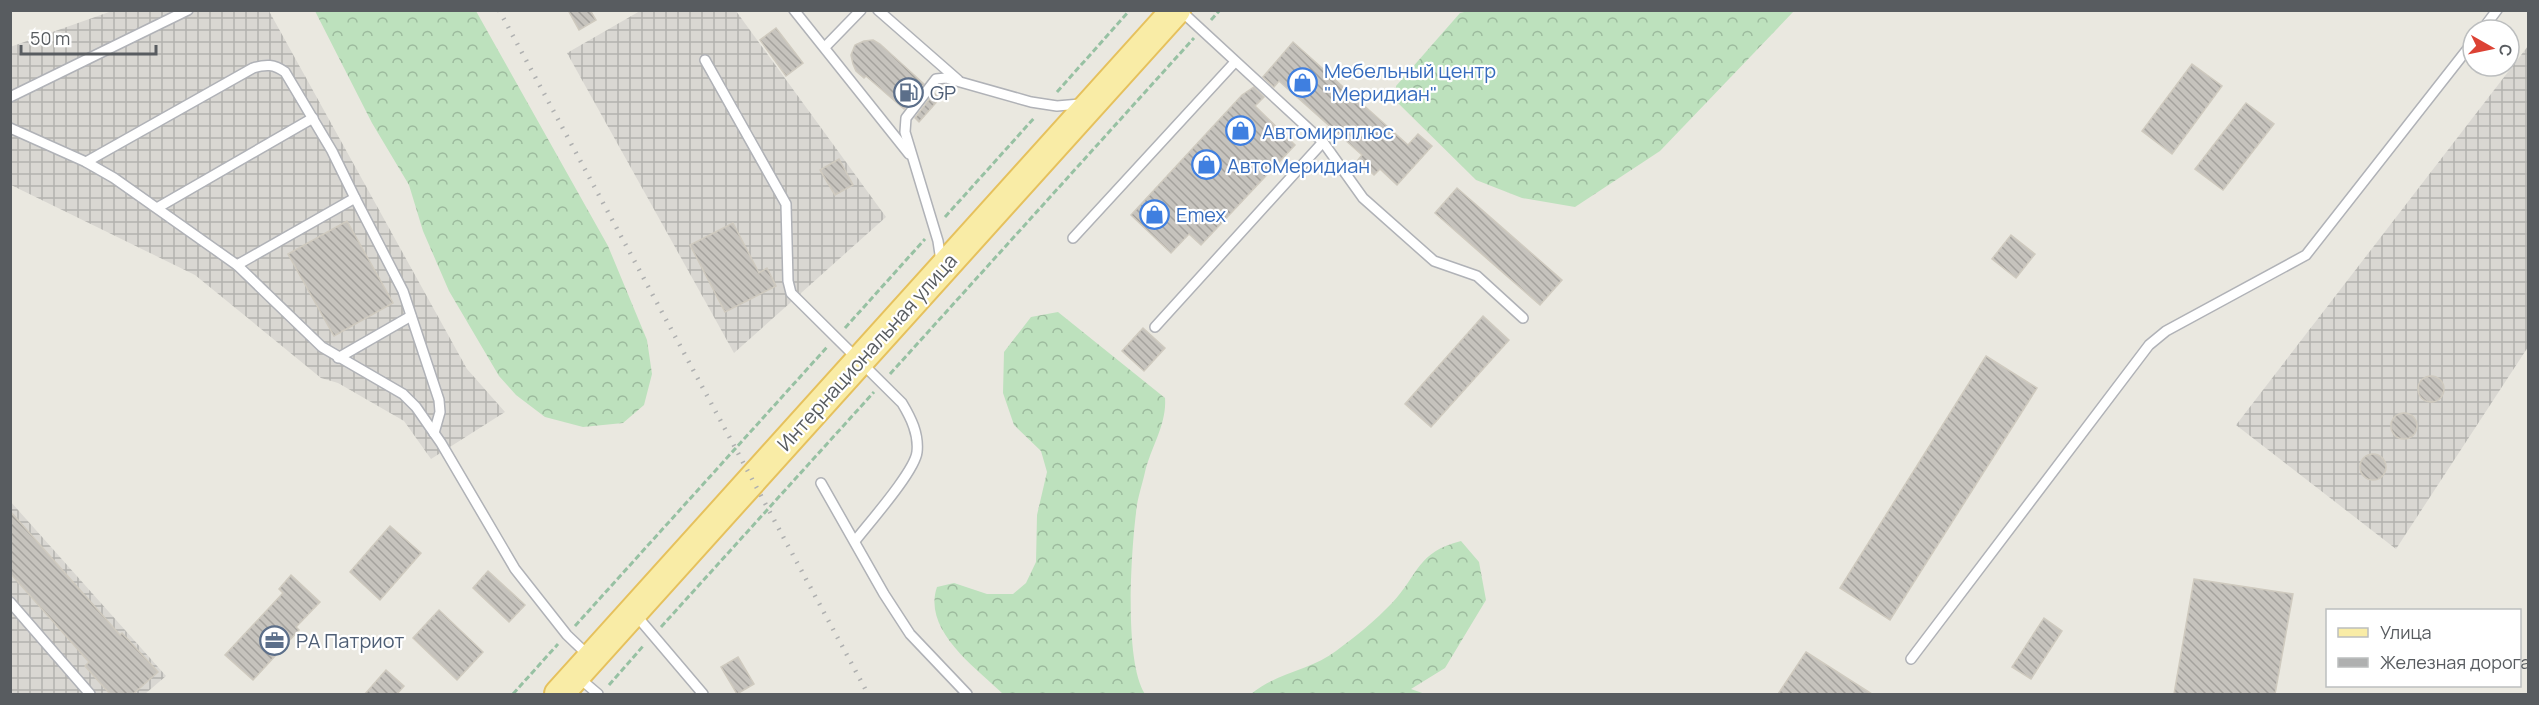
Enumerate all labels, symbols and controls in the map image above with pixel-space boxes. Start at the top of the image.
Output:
scale bar [21,18,156,56]
north arrow [2461,18,2521,78]
text: 50 m [30,26,70,50]
text: С [2494,43,2518,58]
place label: Мебельный центр "Меридиан" [1324,57,1496,107]
shop icon: Мебельный центр "Меридиан" [1287,66,1319,98]
fuel station icon: GP [893,76,925,108]
place label: GP [930,79,956,106]
shop icon: Автомирплюс [1225,115,1257,147]
place label: Автомирплюс [1262,118,1394,145]
shop icon: АвтоМеридиан [1190,149,1222,181]
place label: АвтоМеридиан [1227,152,1370,179]
shop icon: Emex [1139,198,1171,230]
place label: Emex [1176,201,1227,228]
street label: Интернациональная улица [771,247,963,457]
legend [2326,609,2521,687]
text: Улица [2380,620,2432,644]
office icon: РА Патриот [259,624,291,656]
place label: РА Патриот [296,627,404,654]
text: Железная дорога [2380,650,2531,674]

